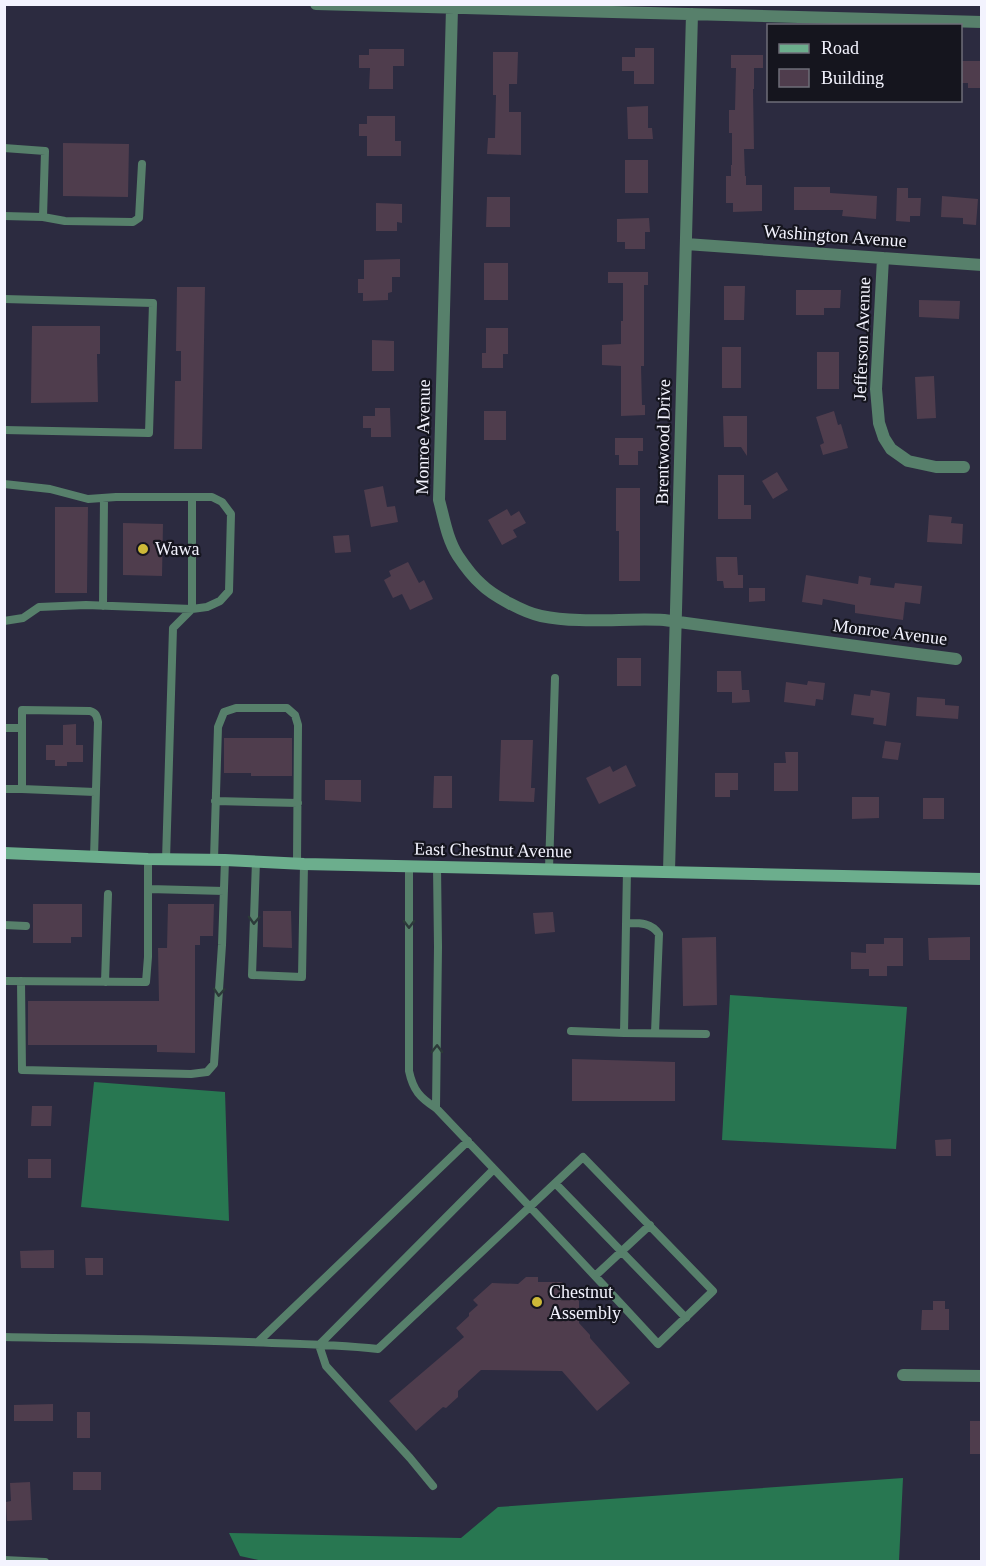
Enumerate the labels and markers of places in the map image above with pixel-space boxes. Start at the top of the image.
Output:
place label: Wawa [155,539,200,559]
marker: Wawa [136,542,150,556]
place label: Chestnut Assembly [549,1282,621,1323]
marker: Chestnut Assembly [530,1295,544,1309]

